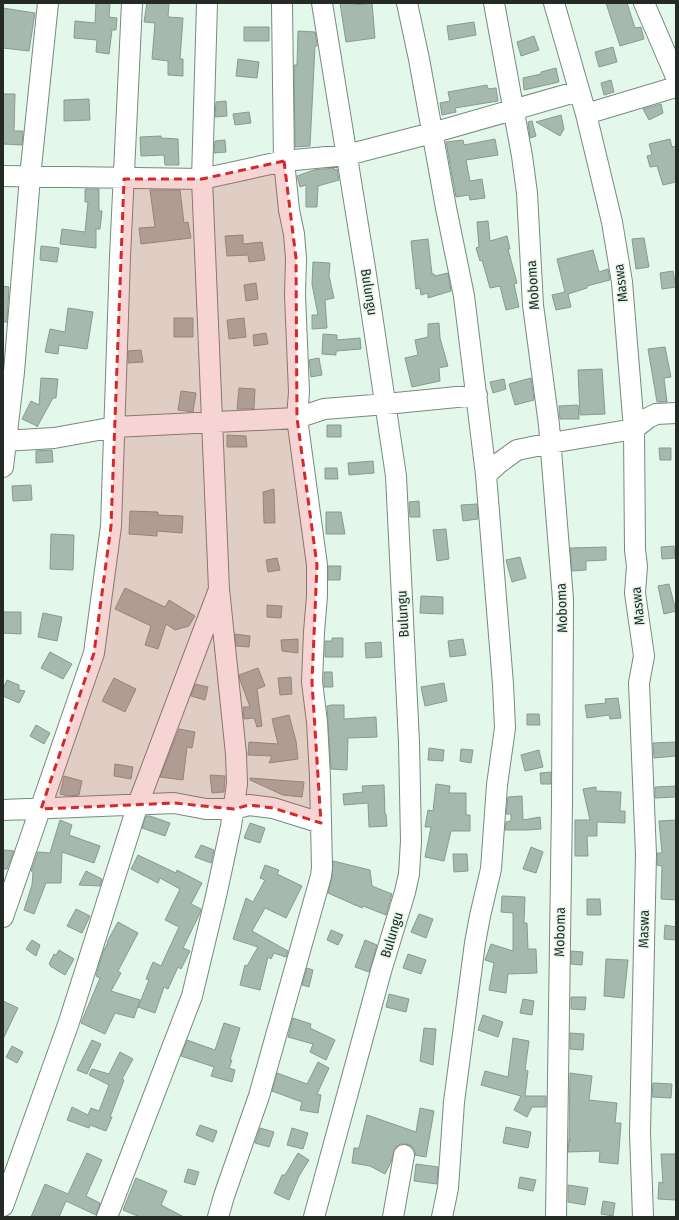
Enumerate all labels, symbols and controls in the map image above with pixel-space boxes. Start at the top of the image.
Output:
street label: Moboma [523,259,543,310]
street label: Maswa [610,263,632,303]
street label: Bulungu [357,267,381,317]
street label: Moboma [553,583,571,633]
street label: Maswa [628,586,648,626]
street label: Bulungu [393,590,413,638]
street label: Moboma [551,907,569,957]
street label: Maswa [635,909,653,948]
street label: Bulungu [377,910,407,960]

